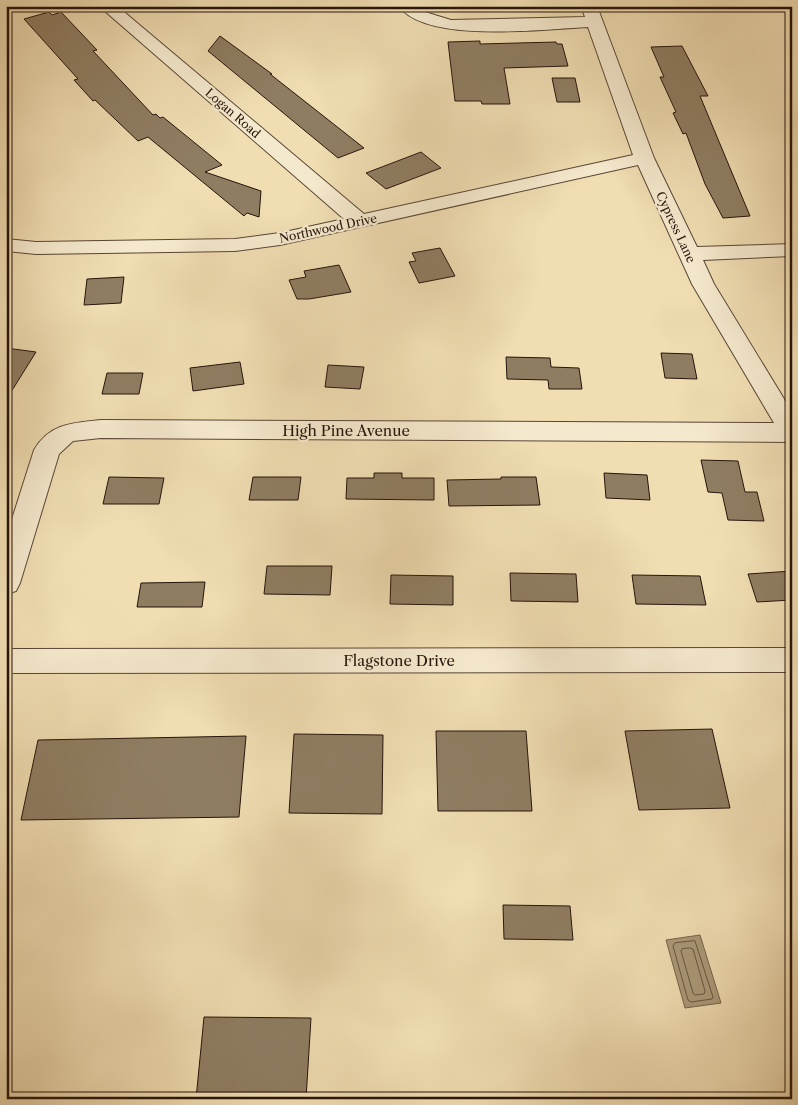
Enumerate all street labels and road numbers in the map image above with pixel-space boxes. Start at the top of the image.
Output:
street label: Logan Road [202,85,264,141]
street label: Cypress Lane [653,189,699,265]
street label: Northwood Drive [278,210,378,246]
street label: High Pine Avenue [282,421,410,440]
street label: Flagstone Drive [343,651,455,670]

